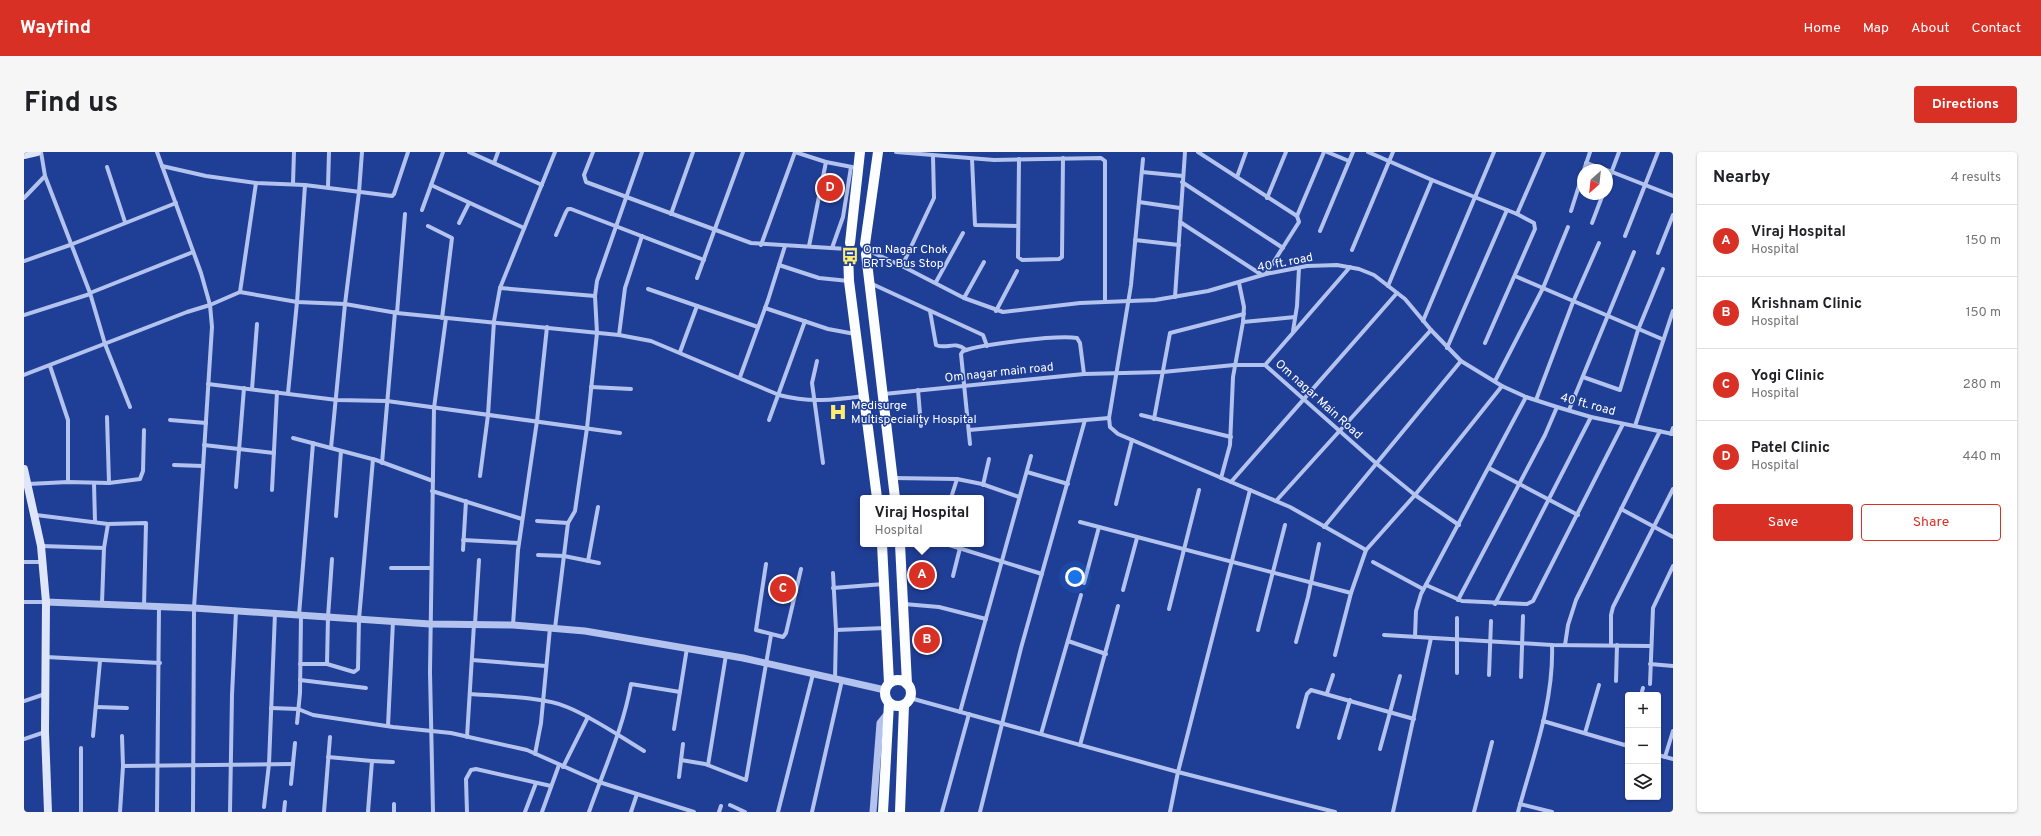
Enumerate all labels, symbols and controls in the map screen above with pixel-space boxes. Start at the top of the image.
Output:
text: Wayfind [20,16,91,40]
text: Home [1804,20,1841,37]
text: Map [1863,20,1889,37]
text: About [1911,20,1950,37]
text: Contact [1972,20,2021,37]
text: Find us [24,86,118,122]
button: Directions [1914,86,2017,123]
north arrow [1577,164,1613,200]
text: Nearby [1713,167,1770,189]
text: 4 results [1951,170,2001,186]
pin: D [817,173,843,203]
text: Viraj Hospital [1751,223,1846,242]
text: A [1721,233,1731,249]
text: 150 m [1966,233,2001,249]
place label: Om Nagar Chok BRTS Bus Stop [863,242,948,272]
text: Hospital [1751,242,1799,258]
bus stop icon: Om Nagar Chok BRTS Bus Stop [840,246,860,266]
street label: 40 ft. road [1256,250,1314,276]
text: Krishnam Clinic [1751,295,1862,314]
text: B [1722,305,1730,321]
text: 150 m [1966,305,2001,321]
text: Hospital [1751,314,1799,330]
street label: Om nagar Main Road [1271,356,1365,443]
street label: Om nagar main road [944,359,1054,387]
text: Yogi Clinic [1751,367,1825,386]
text: C [1722,377,1730,393]
text: 280 m [1963,377,2001,393]
text: Hospital [1751,386,1799,402]
street label: 40 ft. road [1558,390,1617,420]
place label: Medisurge Multispeciality Hospital [851,398,977,428]
hospital icon: Medisurge Multispeciality Hospital [828,402,848,422]
text: Patel Clinic [1751,439,1830,458]
text: D [1721,449,1731,465]
text: 440 m [1962,449,2001,465]
text: Hospital [1751,458,1799,474]
popup [860,495,984,547]
text: Viraj Hospital [875,504,969,523]
button: Save [1713,504,1853,541]
button: Share [1861,504,2001,541]
text: Hospital [875,523,923,539]
pin: A [909,560,935,590]
your location [1065,567,1085,587]
pin: C [770,574,796,604]
pin: B [914,625,940,655]
map controls [1625,692,1661,800]
button: + [1625,692,1661,728]
button: − [1625,728,1661,764]
button: layers [1625,764,1661,800]

